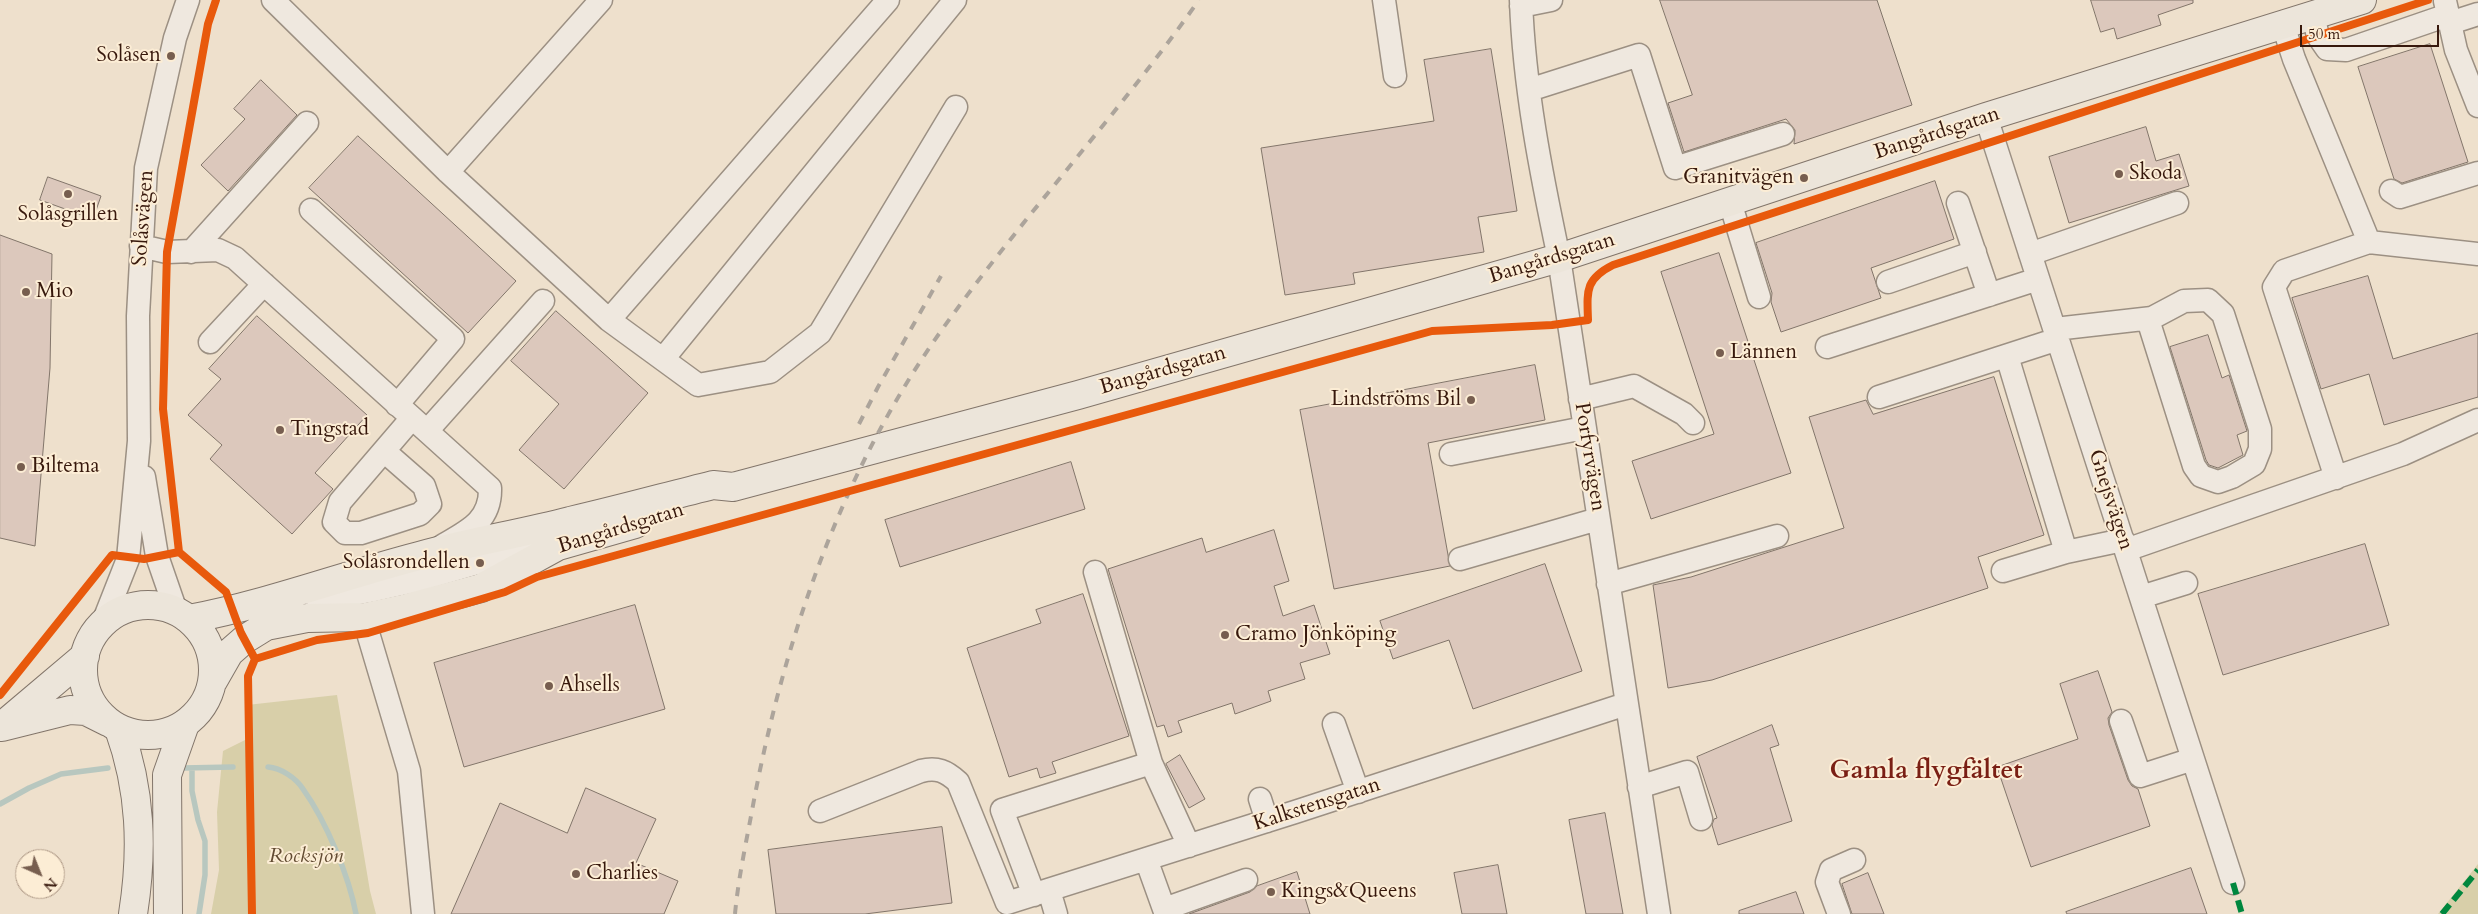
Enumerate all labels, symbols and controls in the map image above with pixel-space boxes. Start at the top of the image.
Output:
scale bar [2303,15,2442,47]
text: 50 m [2308,24,2340,44]
place label: Solåsen [96,43,161,69]
marker: Solåsen [165,50,177,62]
street label: Bangårdsgatan [1871,102,2003,166]
place label: Skoda [2129,161,2182,187]
place label: Granitvägen [1683,165,1794,191]
marker: Skoda [2113,168,2125,180]
street label: Solåsvägen [128,169,160,267]
marker: Granitvägen [1798,172,1810,184]
marker: Solåsgrillen [62,188,74,200]
place label: Solåsgrillen [18,202,118,228]
street label: Bangårdsgatan [1486,228,1618,290]
place label: Mio [36,279,73,305]
marker: Mio [20,286,32,298]
place label: Lännen [1730,340,1797,366]
street label: Bangårdsgatan [1097,341,1229,401]
marker: Lännen [1714,347,1726,359]
place label: Lindströms Bil [1331,387,1461,413]
marker: Lindströms Bil [1465,394,1477,406]
street label: Porfyrvägen [1568,401,1610,513]
place label: Tingstad [290,417,369,443]
marker: Tingstad [274,424,286,436]
street label: Gnejsvägen [2082,447,2138,553]
place label: Biltema [31,454,100,480]
marker: Biltema [15,461,27,473]
street label: Bangårdsgatan [555,498,687,560]
place label: Solåsrondellen [343,550,470,576]
marker: Solåsrondellen [474,557,486,569]
place label: Cramo Jönköping [1235,622,1396,648]
marker: Cramo Jönköping [1219,629,1231,641]
place label: Ahsells [559,673,620,699]
marker: Ahsells [543,680,555,692]
district label: Gamla flygfältet [1830,756,2022,788]
street label: Kalkstensgatan [1250,773,1384,837]
park label: Rocksjön [269,844,343,870]
north arrow [15,849,65,899]
place label: Charlies [586,861,658,887]
marker: Charlies [570,868,582,880]
text: N [39,873,61,895]
place label: Kings&Queens [1281,879,1417,905]
marker: Kings&Queens [1265,886,1277,898]

